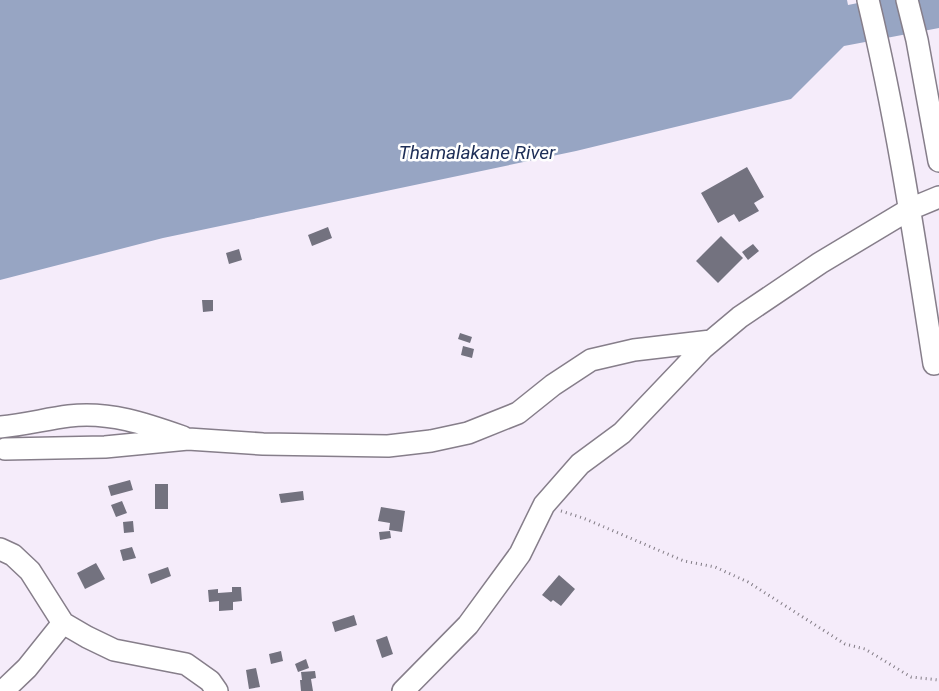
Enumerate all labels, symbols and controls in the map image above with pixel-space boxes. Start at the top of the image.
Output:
water label: Thamalakane River [399,141,556,164]

